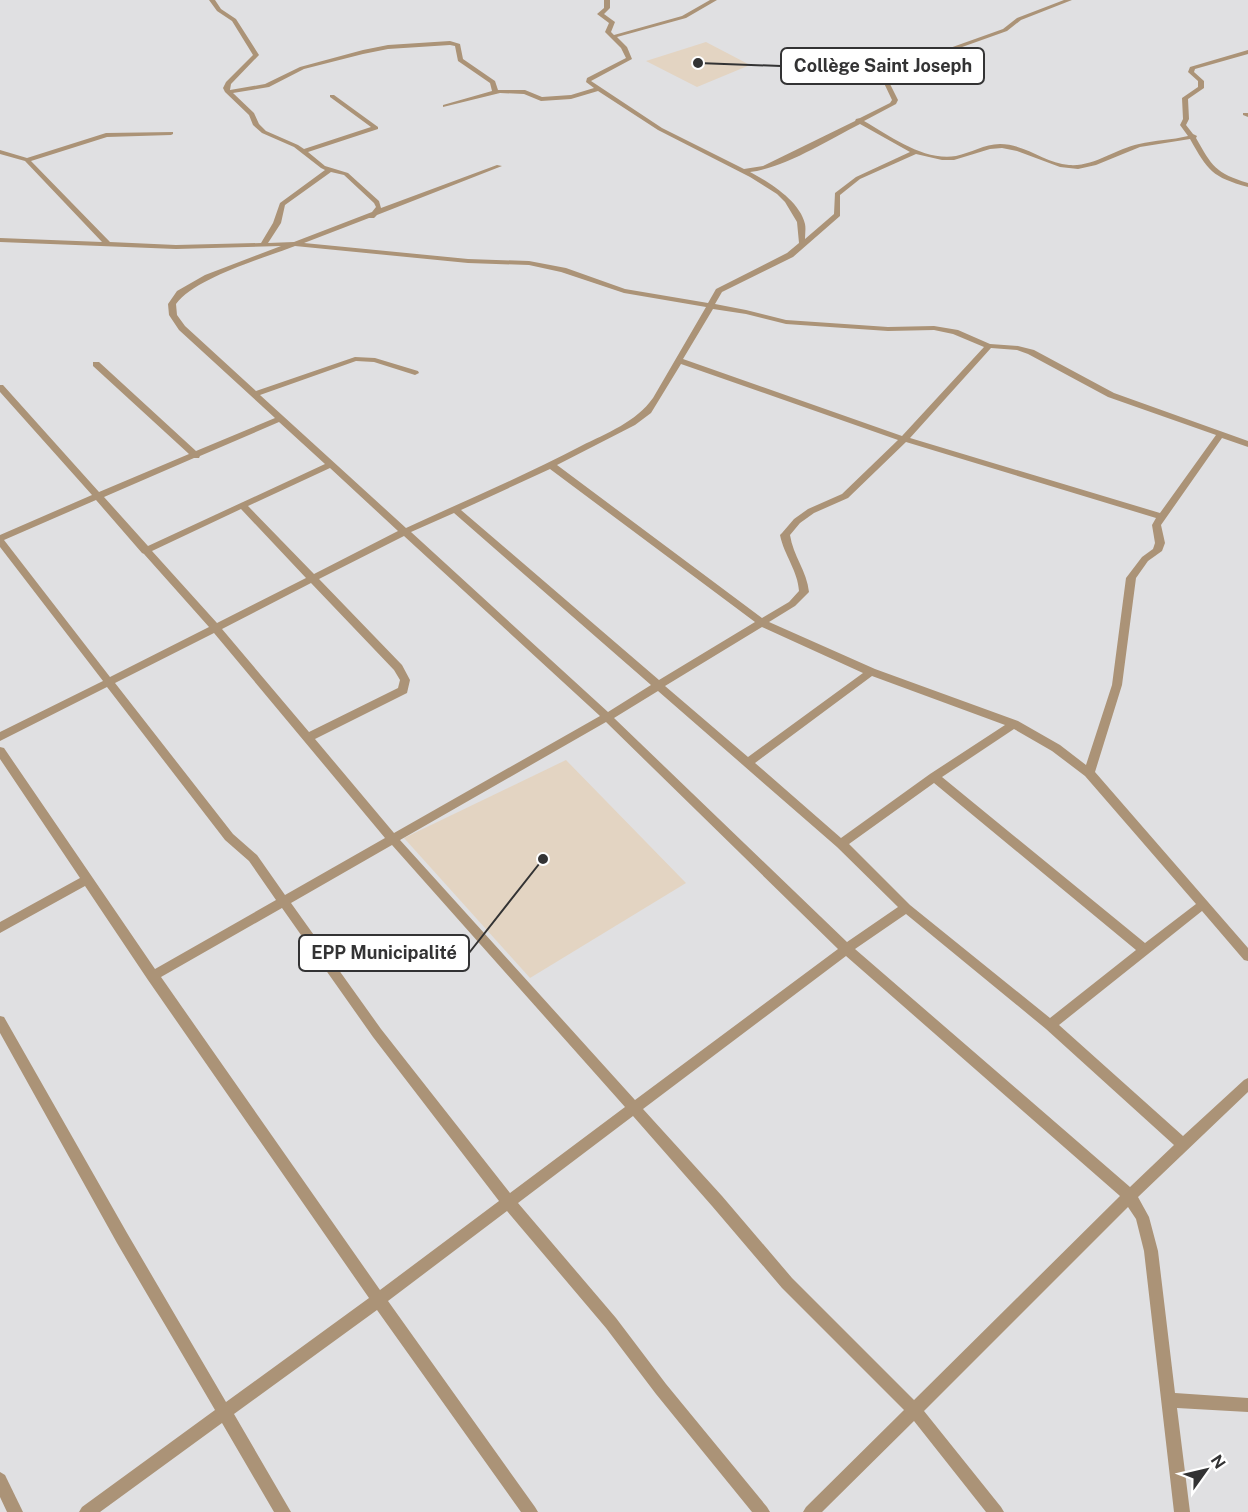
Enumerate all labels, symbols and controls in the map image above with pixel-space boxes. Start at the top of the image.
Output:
callout: Collège Saint Joseph [781,48,984,84]
text: Collège Saint Joseph [794,55,972,76]
callout: EPP Municipalité [299,935,469,971]
text: EPP Municipalité [311,942,457,963]
north arrow [1176,1440,1236,1500]
text: N [1207,1451,1229,1472]

